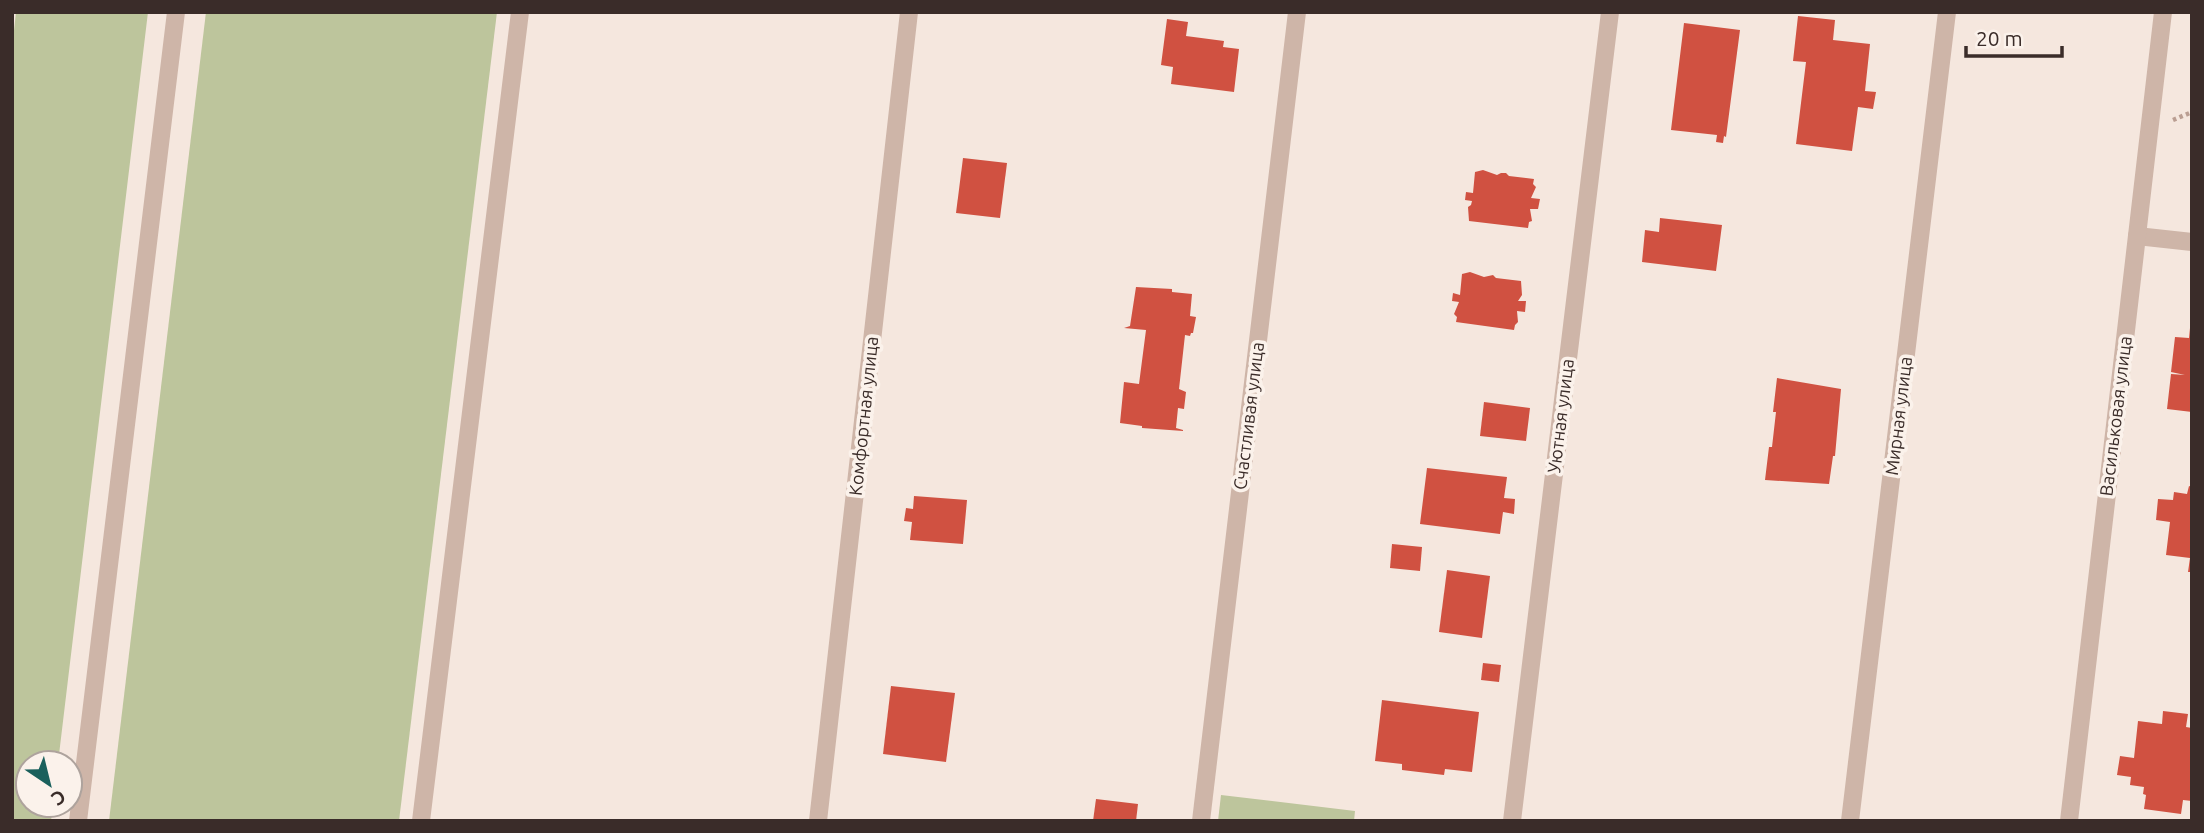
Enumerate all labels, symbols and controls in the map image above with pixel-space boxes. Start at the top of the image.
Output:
scale bar [1966,14,2062,58]
text: 20 m [1976,26,2023,50]
street label: Комфортная улица [845,335,881,496]
street label: Васильковая улица [2095,335,2135,497]
street label: Счастливая улица [1229,341,1267,491]
street label: Мирная улица [1881,355,1915,476]
street label: Уютная улица [1543,358,1577,474]
north arrow [14,749,84,819]
text: С [47,785,70,810]

